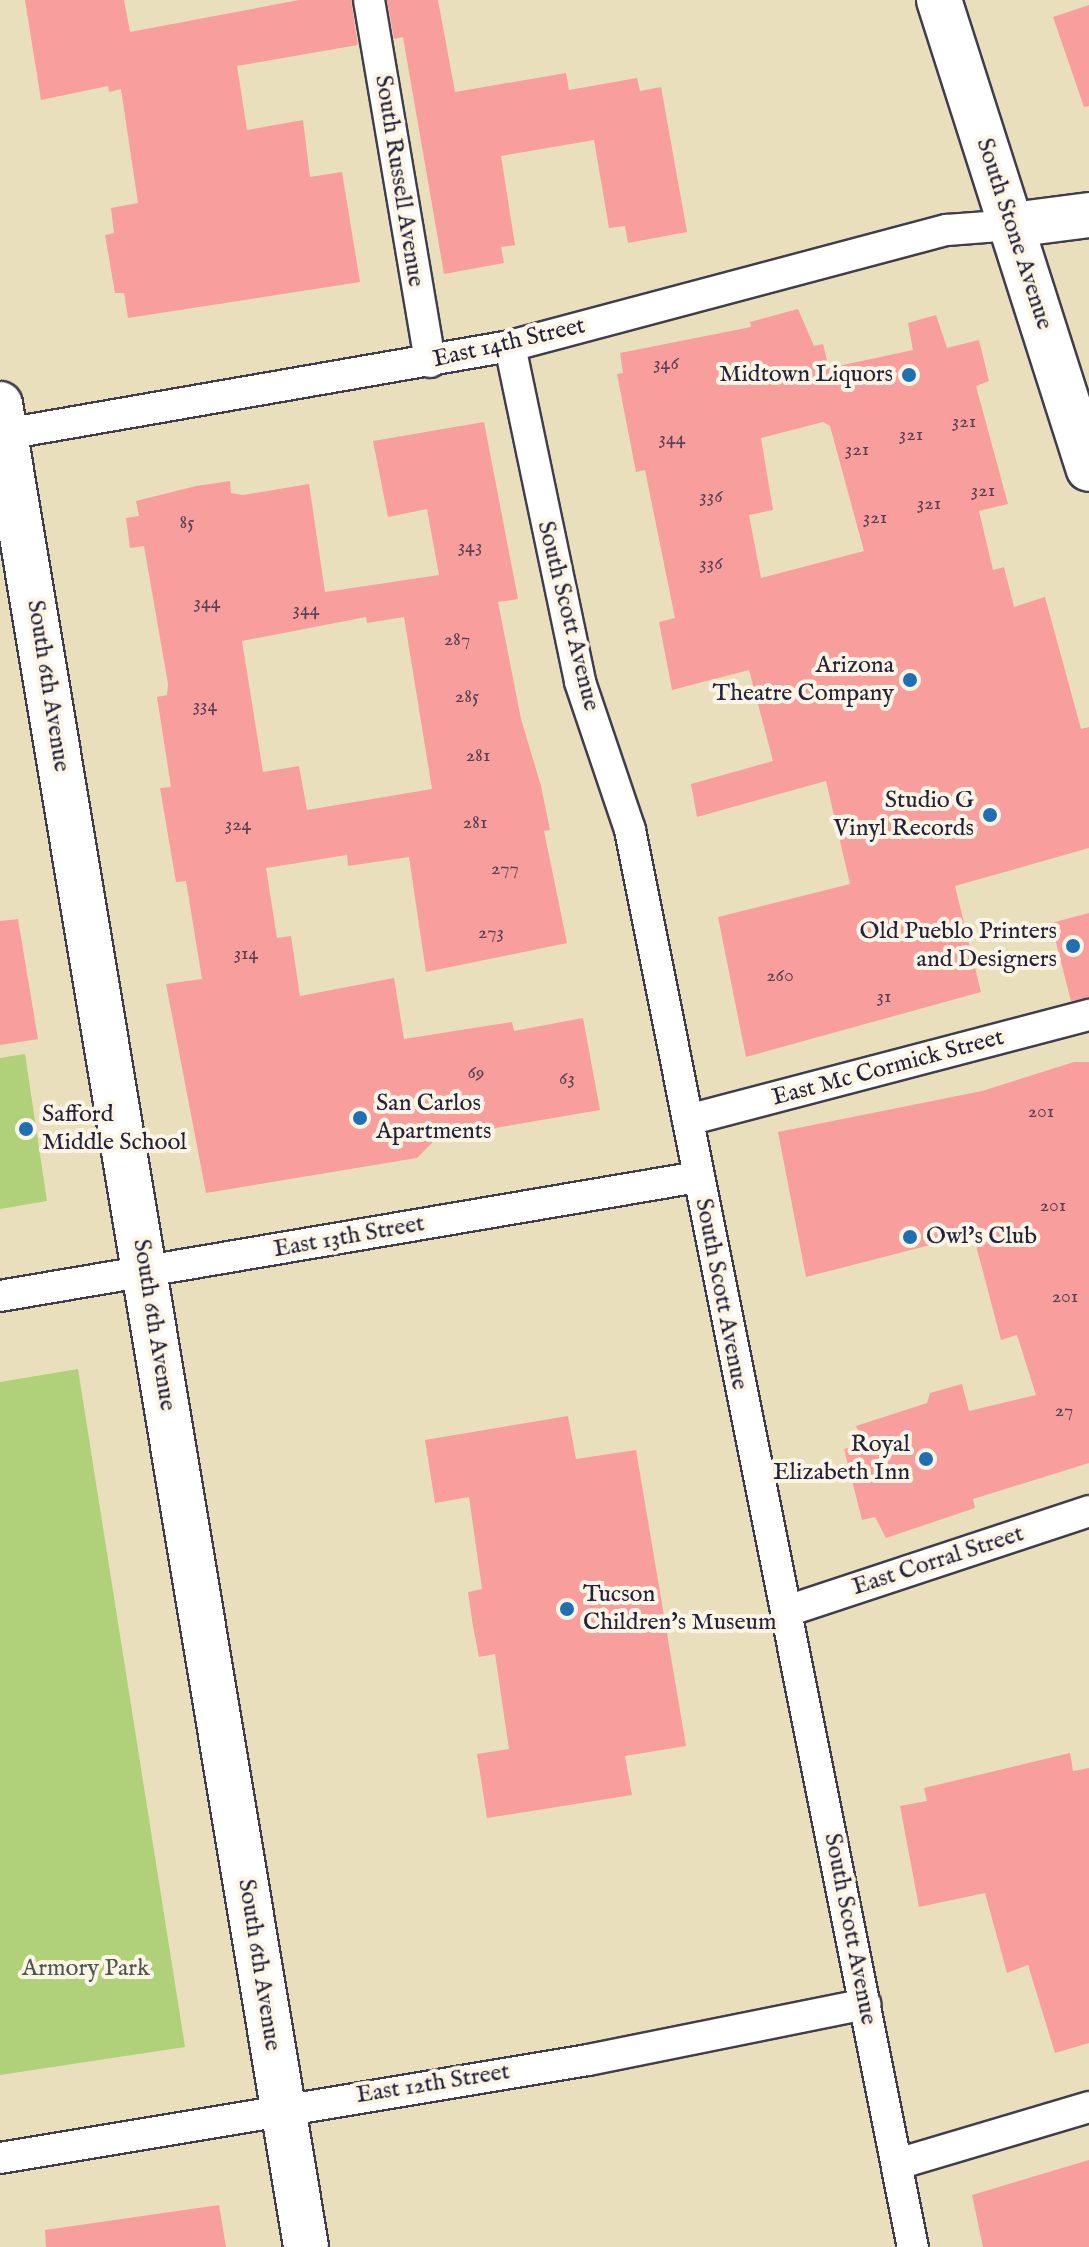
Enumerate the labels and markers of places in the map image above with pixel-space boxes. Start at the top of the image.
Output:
place label: Midtown Liquors [719,361,893,389]
marker: Midtown Liquors [900,366,918,384]
place label: Arizona Theatre Company [713,652,894,708]
marker: Arizona Theatre Company [901,671,919,689]
place label: Studio G Vinyl Records [834,787,974,843]
marker: Studio G Vinyl Records [981,806,999,824]
place label: Old Pueblo Printers and Designers [860,918,1057,974]
marker: Old Pueblo Printers and Designers [1064,937,1082,955]
place label: San Carlos Apartments [376,1090,492,1146]
place label: Safford Middle School [42,1101,187,1157]
marker: San Carlos Apartments [351,1109,369,1127]
marker: Safford Middle School [17,1120,35,1138]
place label: Owl's Club [926,1223,1037,1251]
marker: Owl's Club [901,1228,919,1246]
place label: Royal Elizabeth Inn [773,1431,910,1487]
marker: Royal Elizabeth Inn [917,1450,935,1468]
place label: Tucson Children's Museum [583,1581,777,1637]
marker: Tucson Children's Museum [558,1600,576,1618]

